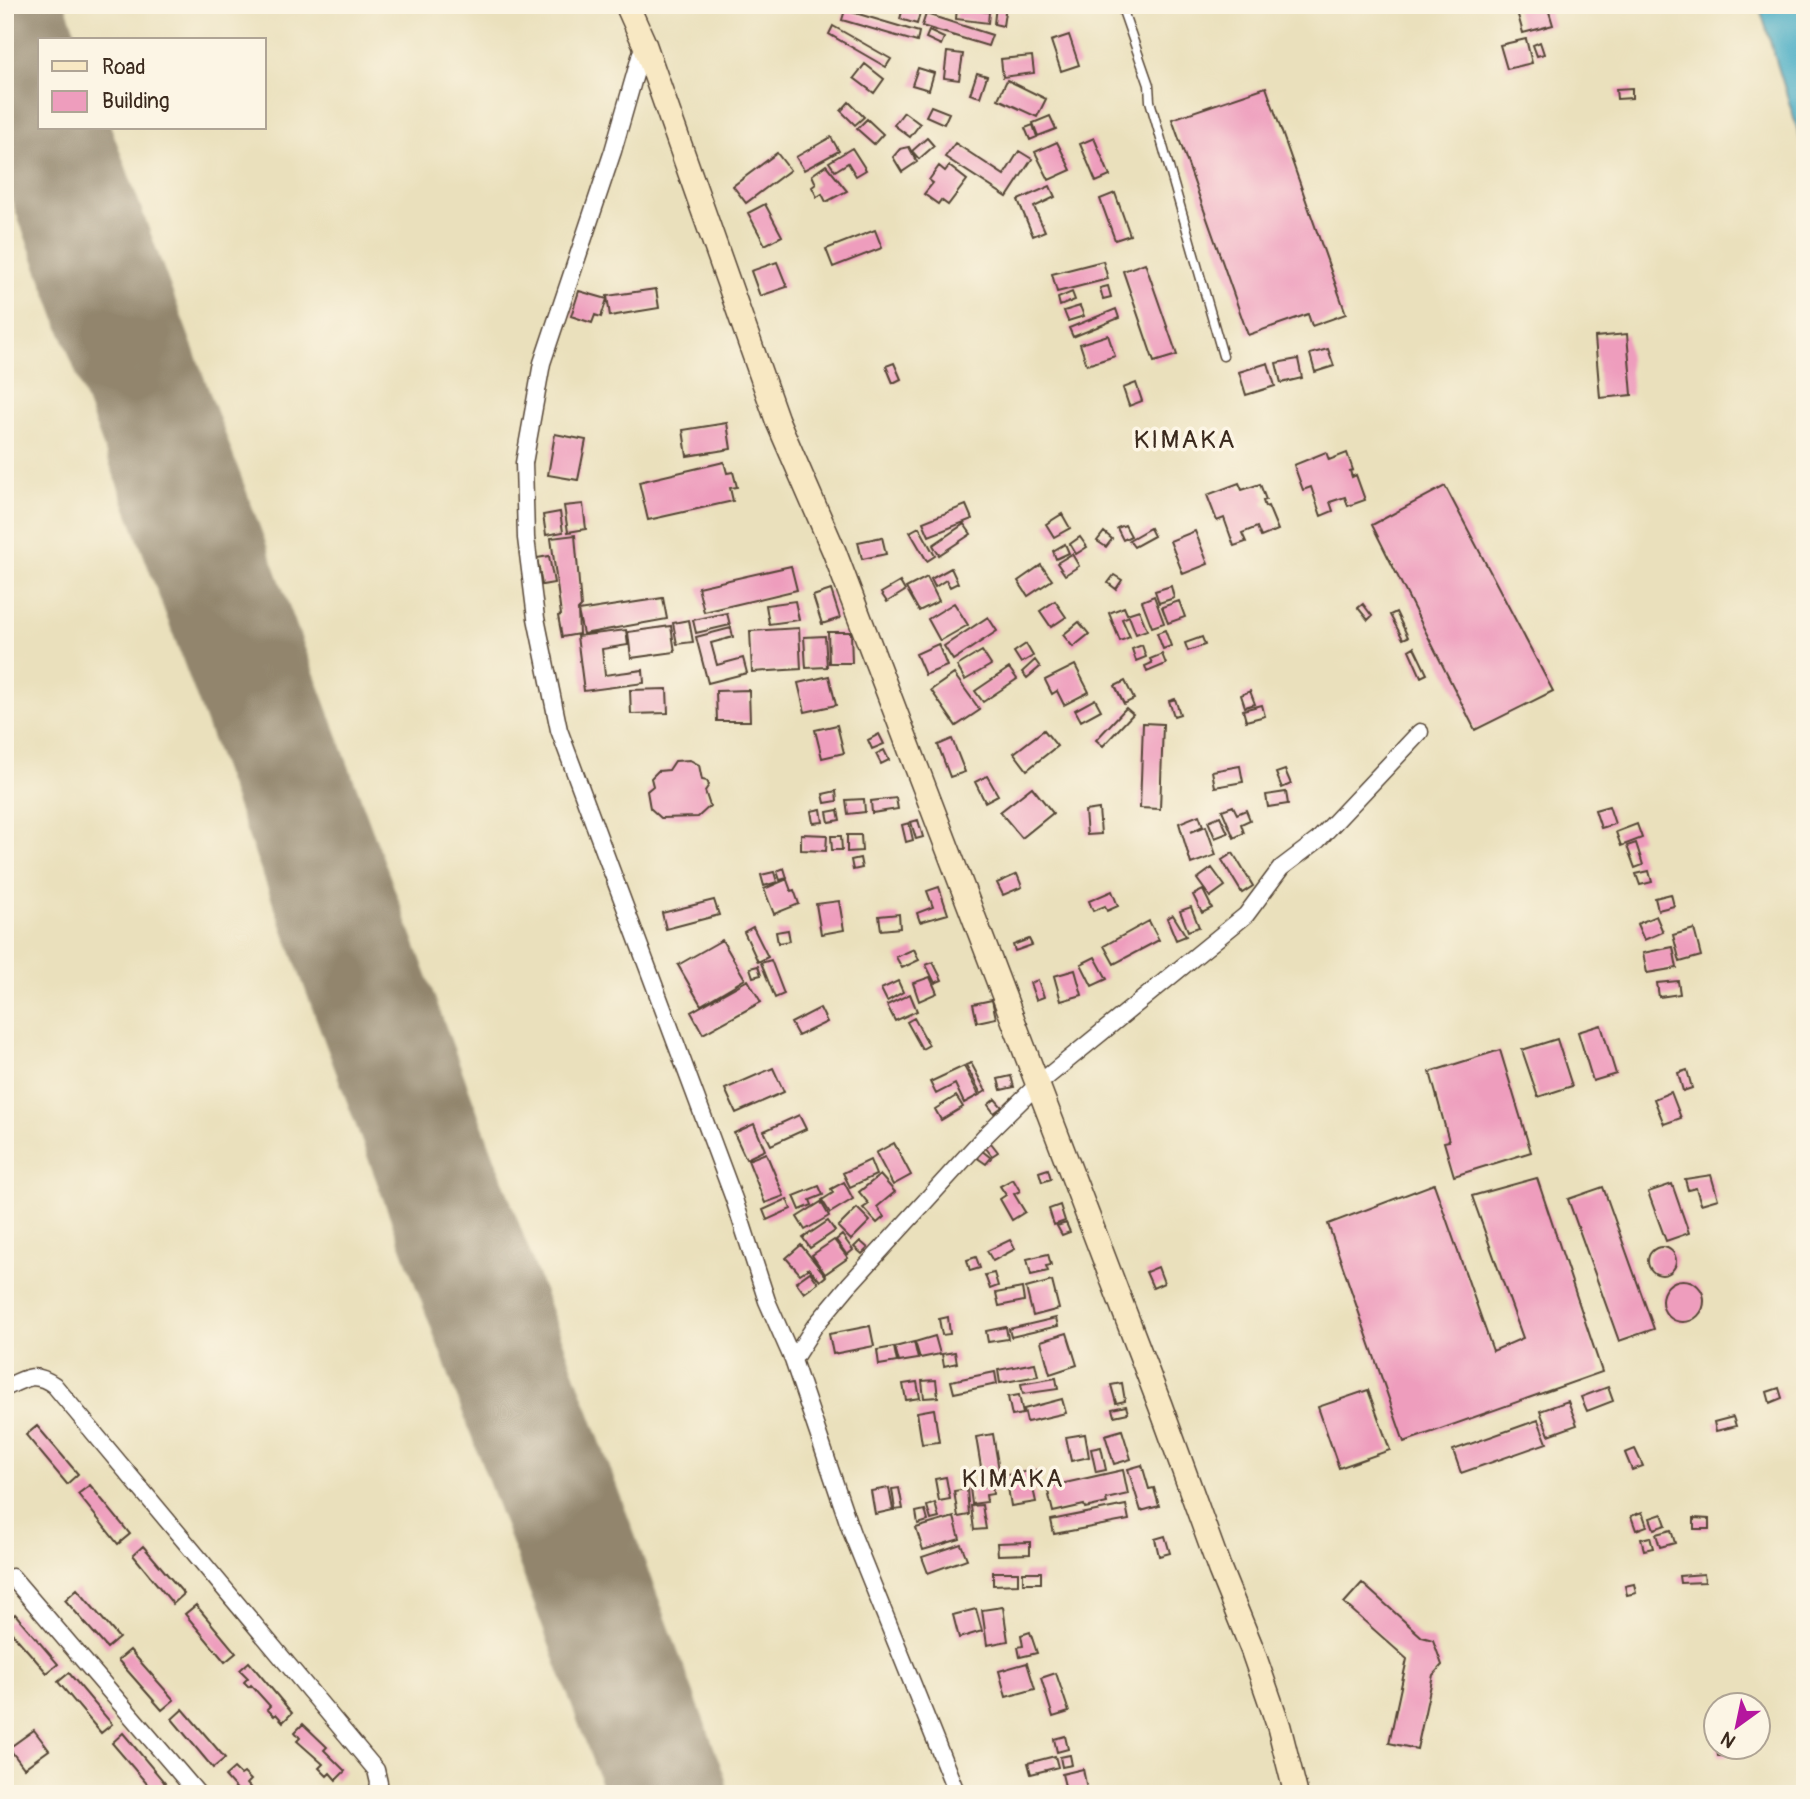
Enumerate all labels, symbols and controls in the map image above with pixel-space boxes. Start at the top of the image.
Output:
legend [38,38,266,130]
text: Road [102,54,146,81]
text: Building [102,88,169,115]
district label: KIMAKA [1133,424,1237,456]
district label: KIMAKA [961,1463,1065,1495]
north arrow [1702,1690,1772,1760]
text: N [1716,1726,1740,1753]

